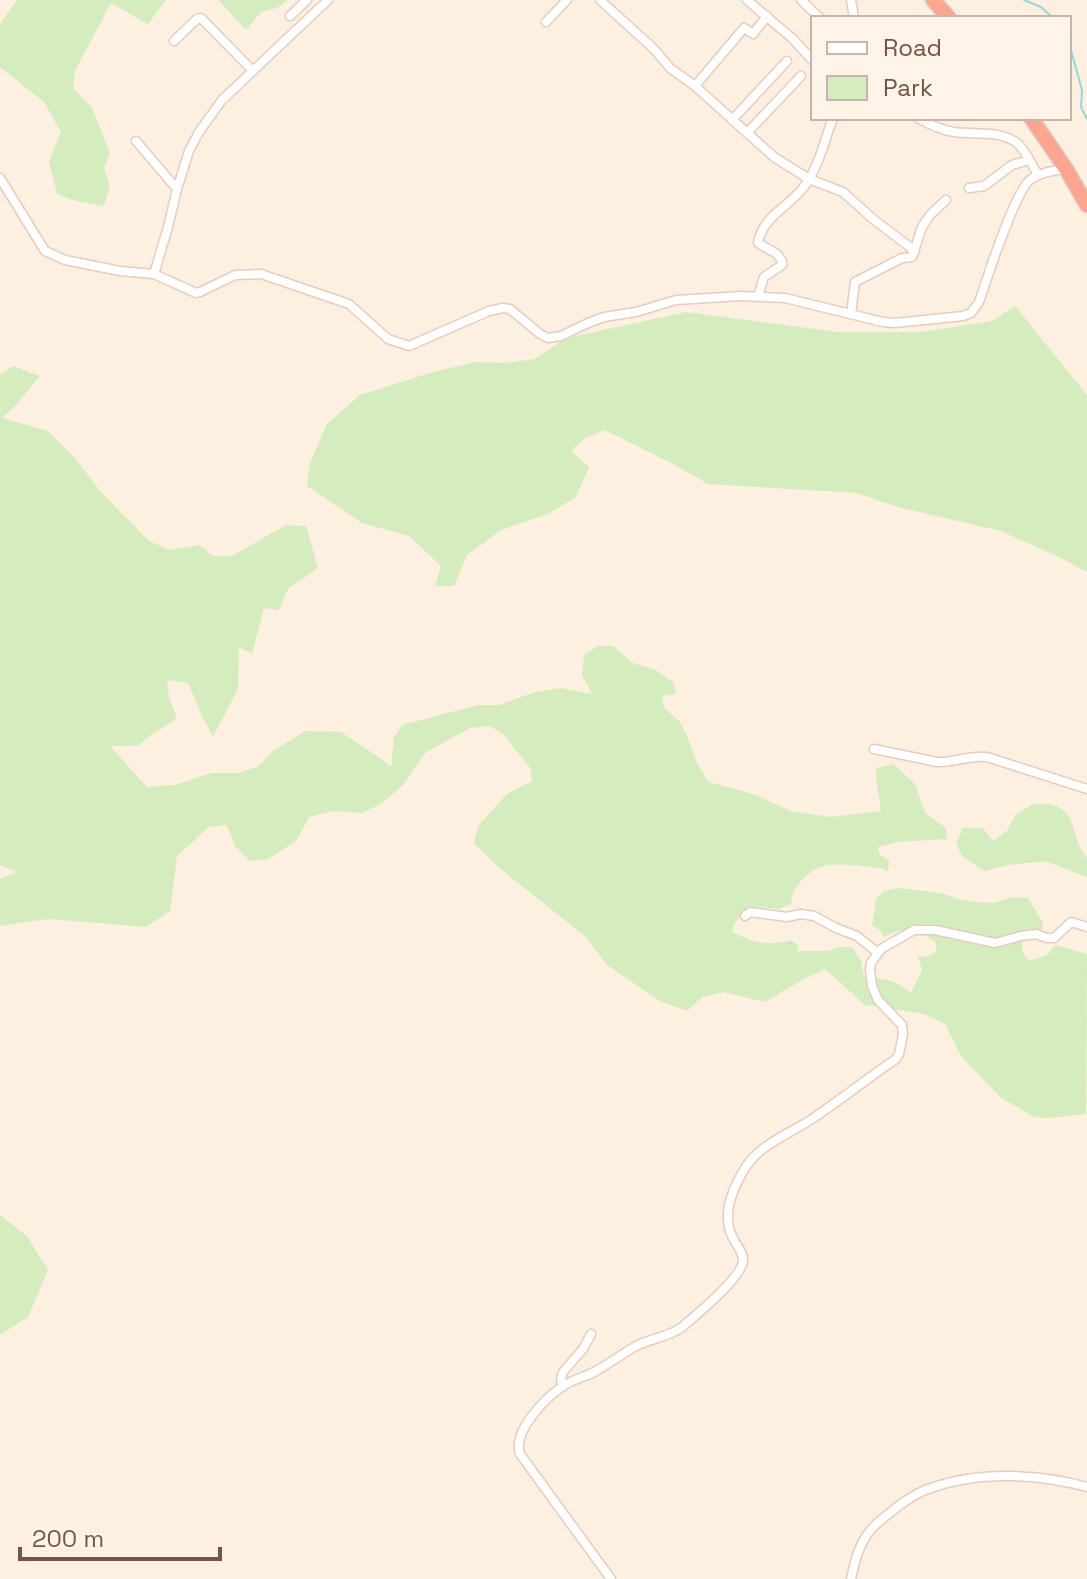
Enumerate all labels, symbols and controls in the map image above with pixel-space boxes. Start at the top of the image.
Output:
legend [811,16,1071,120]
text: Road [883,32,942,63]
text: Park [883,72,933,103]
scale bar [20,1511,220,1561]
text: 200 m [32,1523,104,1554]

